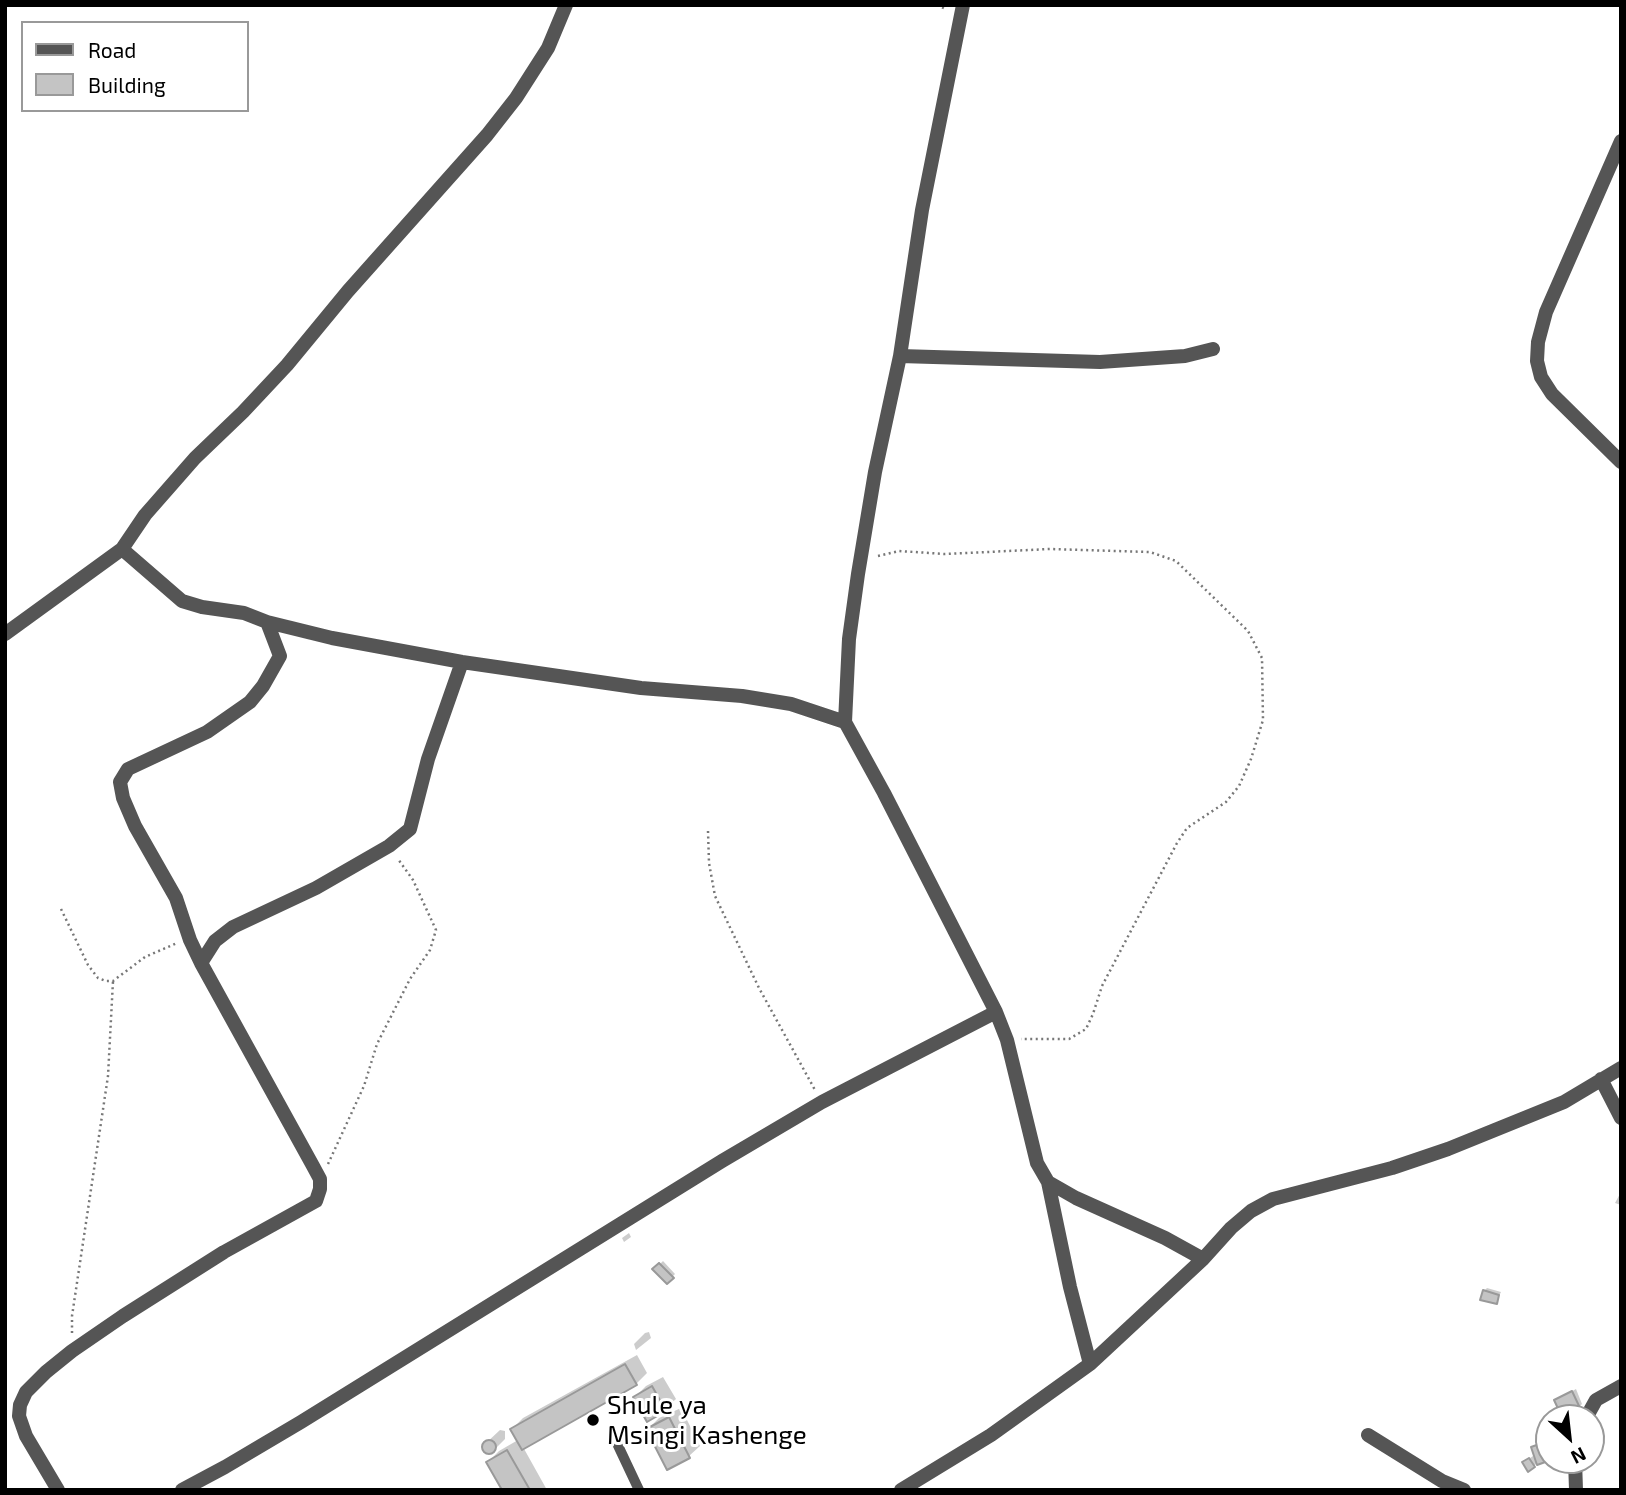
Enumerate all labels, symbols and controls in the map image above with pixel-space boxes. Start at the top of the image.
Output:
legend [21,21,248,112]
text: Road [88,37,136,62]
text: Building [88,72,166,97]
place label: Shule ya Msingi Kashenge [607,1389,807,1450]
north arrow [1535,1404,1605,1474]
marker: Shule ya Msingi Kashenge [585,1412,601,1428]
text: N [1568,1443,1590,1470]

